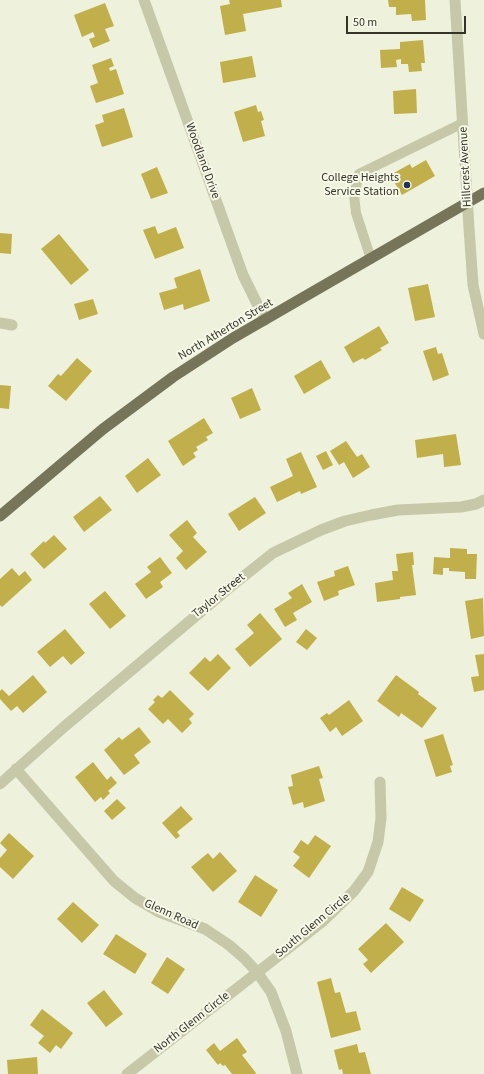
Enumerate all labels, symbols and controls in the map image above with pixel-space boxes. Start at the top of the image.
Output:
scale bar [348,8,468,34]
text: 50 m [353,14,377,31]
street label: Woodland Drive [182,121,222,201]
street label: Hillcrest Avenue [457,126,475,208]
place label: College Heights Service Station [321,171,399,199]
marker: College Heights Service Station [402,180,412,190]
street label: North Atherton Street [176,296,276,364]
street label: Taylor Street [190,570,248,622]
street label: South Glenn Circle [273,891,353,961]
street label: Glenn Road [142,897,200,933]
street label: North Glenn Circle [151,989,233,1057]

